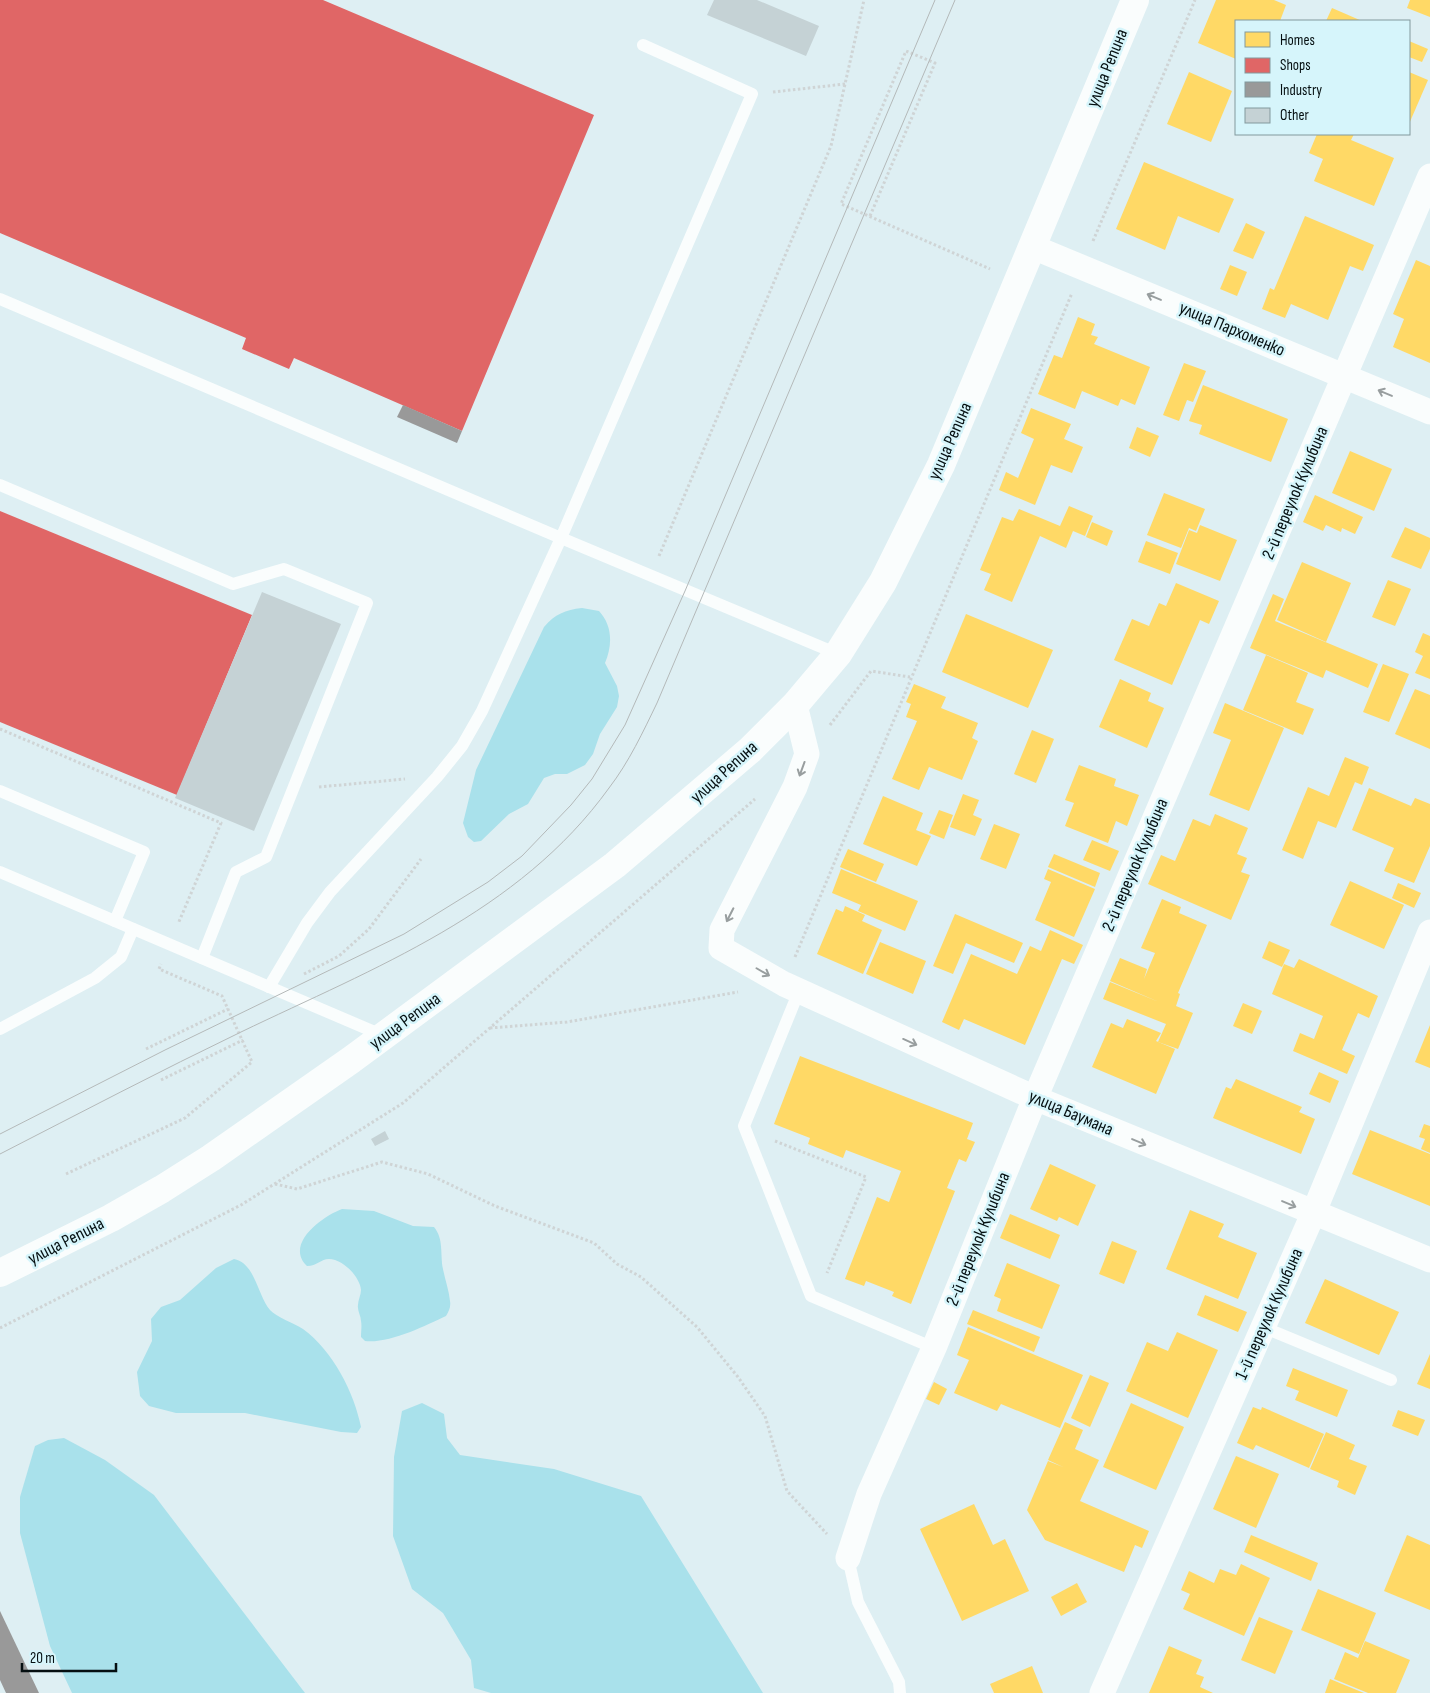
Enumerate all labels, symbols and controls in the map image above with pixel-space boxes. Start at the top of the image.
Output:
legend [1235,20,1410,135]
street label: улица Репина [1082,26,1132,110]
text: Homes [1280,31,1315,50]
text: Shops [1280,56,1311,75]
text: Industry [1280,81,1322,100]
text: Other [1280,106,1309,125]
one-way arrow [1147,292,1162,301]
street label: улица Пархоменко [1176,297,1288,361]
one-way arrow [1378,388,1393,397]
street label: улица Репина [924,399,976,483]
street label: 2-й переулок Кулибина [1258,423,1332,563]
street label: улица Репина [686,737,762,807]
one-way arrow [797,761,806,776]
street label: 2-й переулок Кулибина [1098,795,1172,935]
one-way arrow [725,907,735,922]
one-way arrow [756,968,770,978]
street label: улица Репина [365,988,445,1054]
one-way arrow [902,1037,917,1047]
street label: улица Баумана [1026,1086,1116,1140]
one-way arrow [1131,1137,1146,1147]
street label: 2-й переулок Кулибина [942,1169,1014,1309]
one-way arrow [1281,1200,1296,1209]
street label: улица Репина [24,1213,108,1269]
street label: 1-й переулок Кулибина [1231,1245,1307,1383]
scale bar [22,1640,116,1672]
text: 20 m [30,1649,55,1668]

